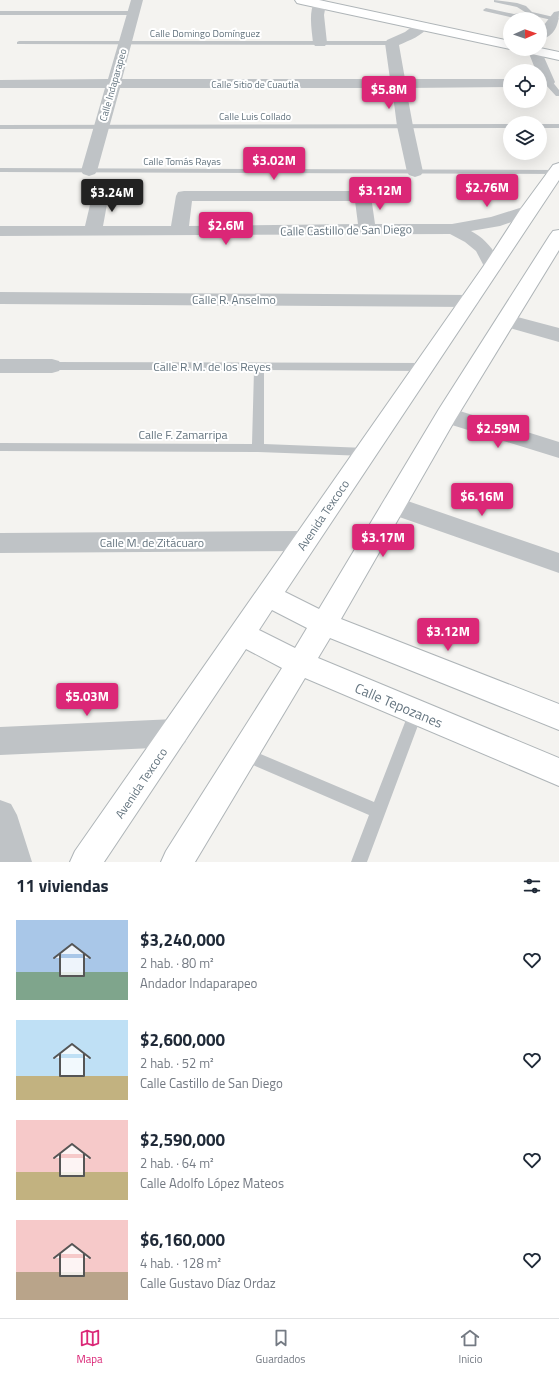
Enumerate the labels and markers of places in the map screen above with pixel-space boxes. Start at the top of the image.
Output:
pin: $5.8M [361,76,417,110]
pin: $3.02M [241,147,307,181]
pin: $2.76M [454,174,520,208]
pin: $3.12M [347,177,413,211]
pin: $3.24M [79,179,145,213]
pin: $2.6M [198,212,254,246]
pin: $2.59M [465,415,531,449]
pin: $6.16M [449,483,515,517]
pin: $3.17M [350,524,416,558]
pin: $3.12M [415,618,481,652]
pin: $5.03M [54,683,120,717]

